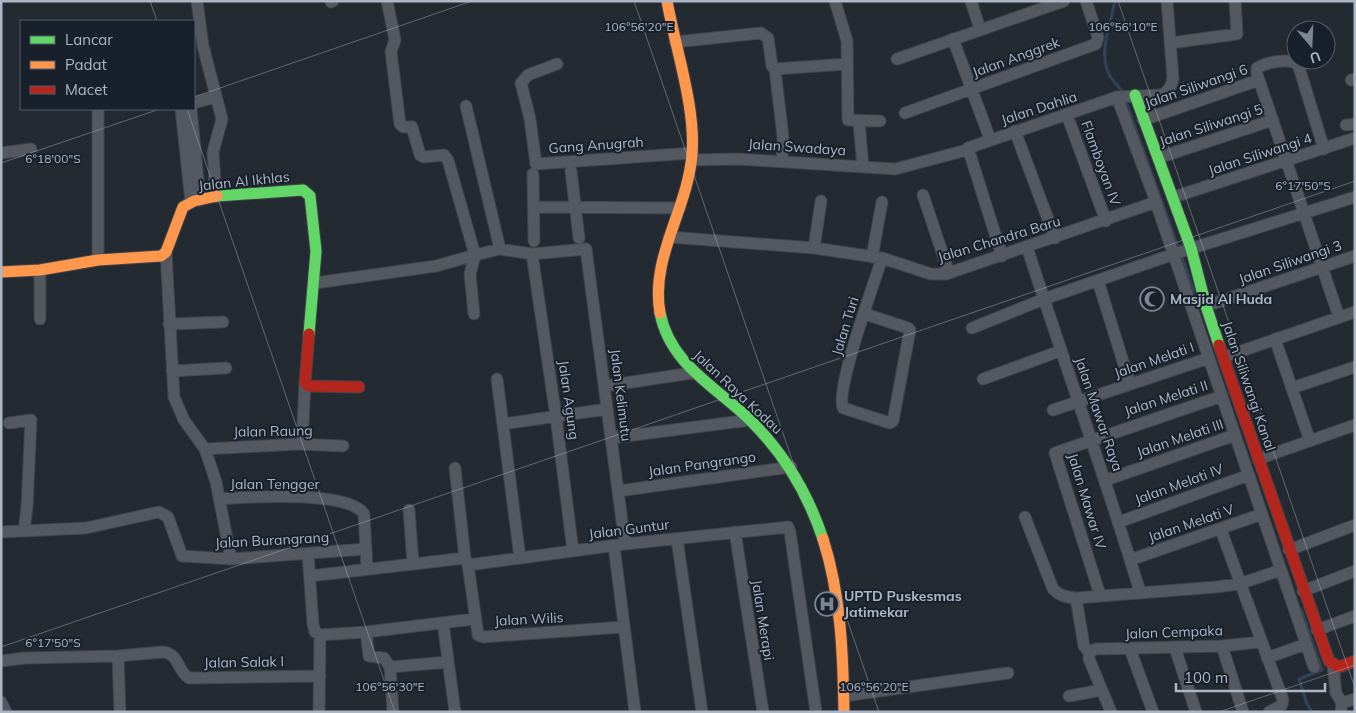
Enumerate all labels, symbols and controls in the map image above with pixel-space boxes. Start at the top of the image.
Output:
text: 106°56'20"E [604,19,674,34]
text: 106°56'10"E [1088,19,1158,34]
legend [20,20,195,110]
north arrow [1286,20,1336,70]
text: Lancar [65,30,113,49]
street label: Jalan Anggrek [970,33,1063,81]
text: U [1307,47,1323,67]
text: Padat [65,55,107,74]
street label: Jalan Siliwangi 6 [1142,60,1250,112]
text: Macet [65,80,108,99]
street label: Jalan Dahlia [999,87,1079,129]
street label: Jalan Siliwangi 5 [1157,100,1265,150]
street label: Flamboyan IV [1077,118,1125,208]
street label: Jalan Siliwangi 4 [1206,129,1315,179]
street label: Gang Anugrah [548,133,644,157]
street label: Jalan Swadaya [747,135,847,159]
text: 6°18'00"S [25,151,81,166]
street label: Jalan Al Ikhlas [198,167,291,195]
text: 6°17'50"S [1275,178,1331,193]
street label: Jalan Chandra Baru [935,212,1063,266]
street label: Jalan Siliwangi 3 [1236,236,1344,288]
mosque icon: Masjid Al Huda [1139,286,1165,312]
place label: Masjid Al Huda [1170,290,1272,308]
street label: Jalan Turi [828,294,862,358]
street label: Jalan Siliwangi Kanal [1218,318,1280,454]
street label: Jalan Melati I [1112,338,1196,382]
street label: Jalan Raya Kodau [690,346,786,438]
street label: Jalan Kelimutu [606,348,636,442]
street label: Jalan Mawar Raya [1071,354,1127,474]
street label: Jalan Agung [555,359,583,441]
street label: Jalan Melati II [1122,376,1210,420]
street label: Jalan Melati III [1134,415,1226,461]
street label: Jalan Raung [233,421,313,441]
street label: Jalan Pangrango [647,448,757,480]
street label: Jalan Mawar IV [1064,451,1110,551]
street label: Jalan Melati IV [1132,460,1226,508]
street label: Jalan Tengger [230,475,321,493]
street label: Jalan Melati V [1146,500,1237,546]
street label: Jalan Guntur [588,515,671,543]
street label: Jalan Burangrang [214,528,330,552]
street label: Jalan Merapi [748,578,778,662]
place label: UPTD Puskesmas Jatimekar [844,587,962,621]
hospital icon: UPTD Puskesmas Jatimekar [814,591,840,617]
street label: Jalan Wilis [494,608,564,630]
street label: Jalan Cempaka [1125,621,1223,643]
text: 6°17'50"S [25,635,81,650]
street label: Jalan Salak I [204,652,284,672]
scale bar [1176,660,1325,692]
text: 100 m [1184,668,1228,687]
text: 106°56'30"E [355,679,425,694]
text: 106°56'20"E [839,679,909,694]

